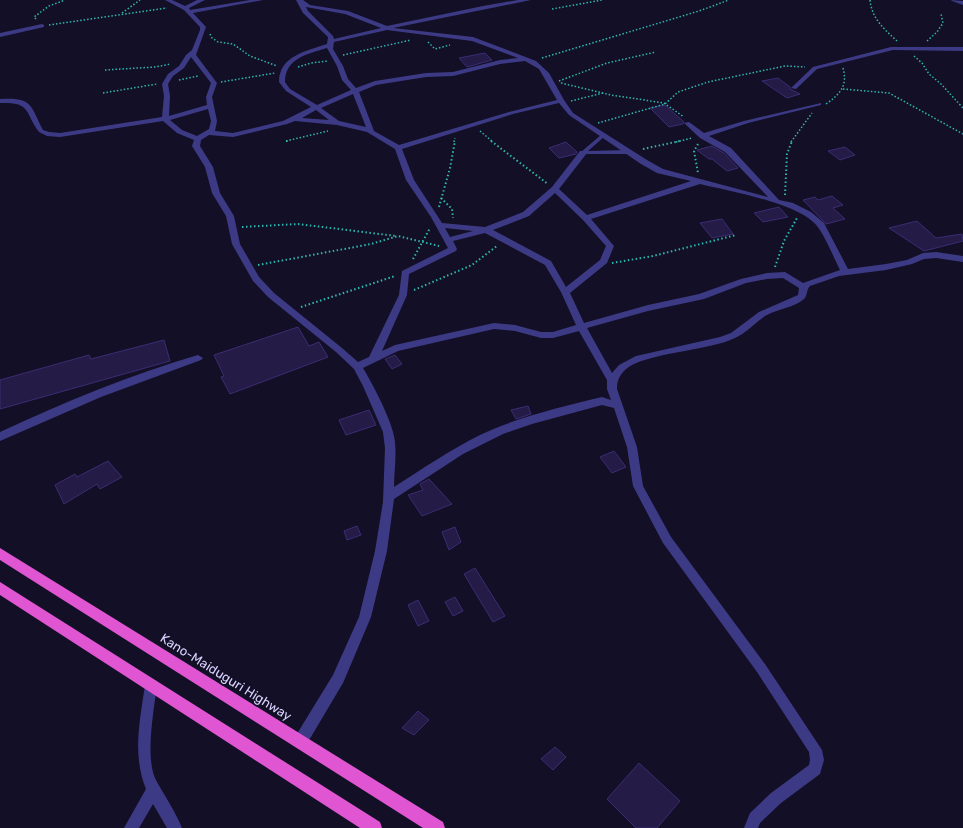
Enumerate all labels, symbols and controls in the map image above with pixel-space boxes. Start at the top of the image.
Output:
street label: Kano-Maiduguri Highway [157,630,294,724]

